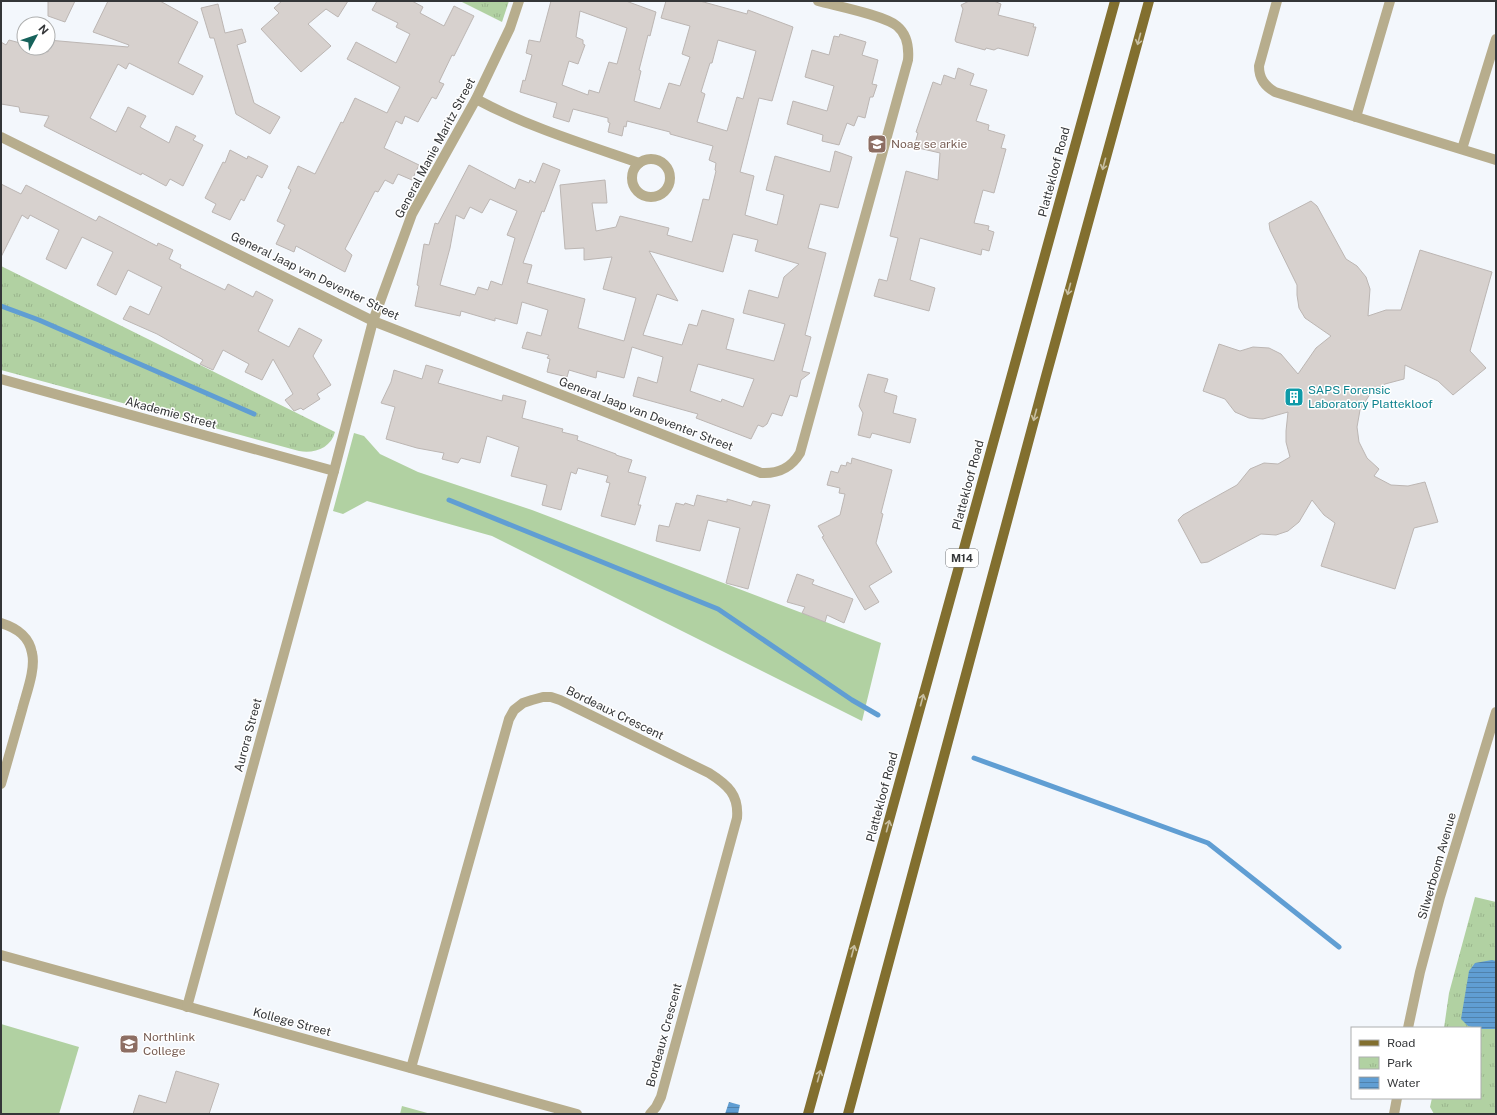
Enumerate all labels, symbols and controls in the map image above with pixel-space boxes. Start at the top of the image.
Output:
north arrow [16,16,56,56]
text: N [36,22,51,37]
one-way arrow [1135,32,1142,45]
street label: General Manie Maritz Street [392,75,478,221]
street label: Plattekloof Road [1035,126,1073,218]
school or university icon: Noag se arkie [866,133,888,155]
place label: Noag se arkie [891,137,967,151]
one-way arrow [1100,157,1107,170]
street label: General Jaap van Deventer Street [229,229,402,323]
one-way arrow [1065,282,1073,295]
street label: General Jaap van Deventer Street [557,374,735,454]
place label: SAPS Forensic Laboratory Plattekloof [1308,383,1433,411]
building icon: SAPS Forensic Laboratory Plattekloof [1283,386,1305,408]
street label: Akademie Street [124,394,218,432]
one-way arrow [1031,408,1038,421]
street label: Plattekloof Road [949,439,987,531]
road number: M14 [946,549,978,567]
street label: Bordeaux Crescent [564,683,666,743]
one-way arrow [919,694,927,707]
street label: Aurora Street [231,696,265,773]
street label: Plattekloof Road [863,751,901,843]
street label: Silwerboom Avenue [1415,811,1459,921]
one-way arrow [885,820,892,833]
one-way arrow [850,945,857,958]
street label: Bordeaux Crescent [643,981,685,1088]
street label: Kollege Street [251,1005,333,1039]
legend [1351,1027,1481,1099]
place label: Northlink College [143,1030,195,1058]
school or university icon: Northlink College [118,1033,140,1055]
text: Road [1387,1036,1415,1050]
text: Park [1387,1056,1413,1070]
one-way arrow [816,1070,823,1083]
text: Water [1387,1076,1421,1090]

